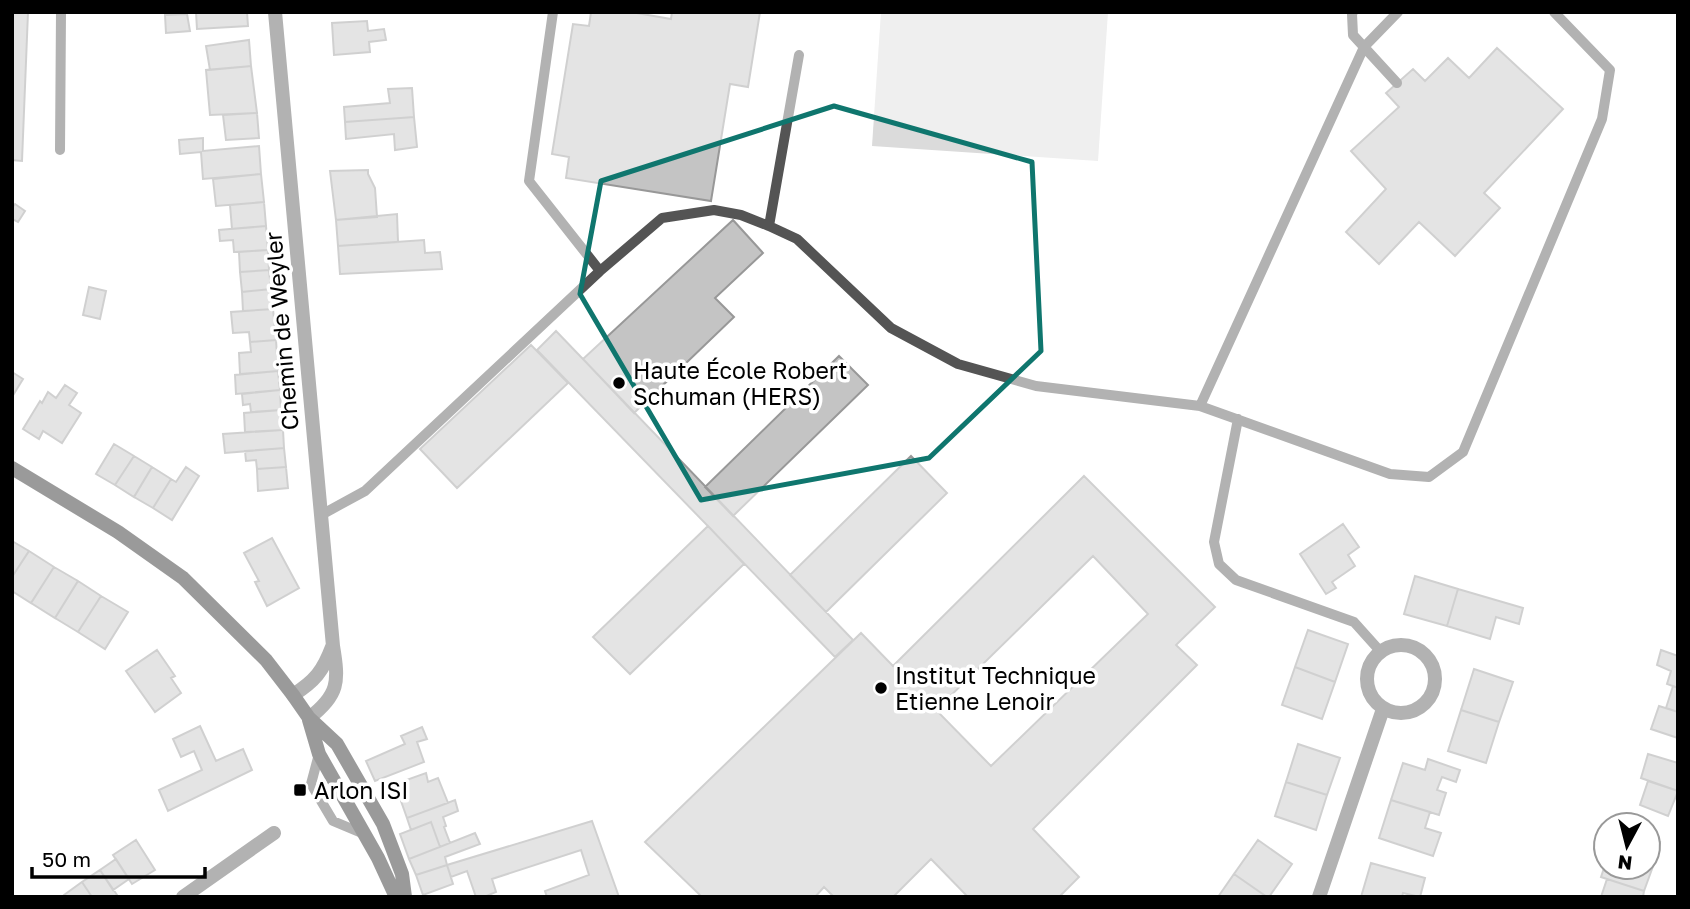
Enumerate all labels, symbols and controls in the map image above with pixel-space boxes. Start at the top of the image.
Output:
street label: Chemin de Weyler [258,231,304,431]
place label: Haute École Robert Schuman (HERS) [633,356,847,410]
marker: Haute École Robert Schuman (HERS) [611,375,627,391]
place label: Institut Technique Etienne Lenoir [895,661,1096,715]
marker: Institut Technique Etienne Lenoir [873,680,889,696]
place label: Arlon ISI [314,776,408,804]
marker: Arlon ISI [292,782,308,798]
north arrow [1592,811,1662,881]
scale bar [32,836,205,880]
text: 50 m [42,846,91,872]
text: N [1616,851,1633,876]

